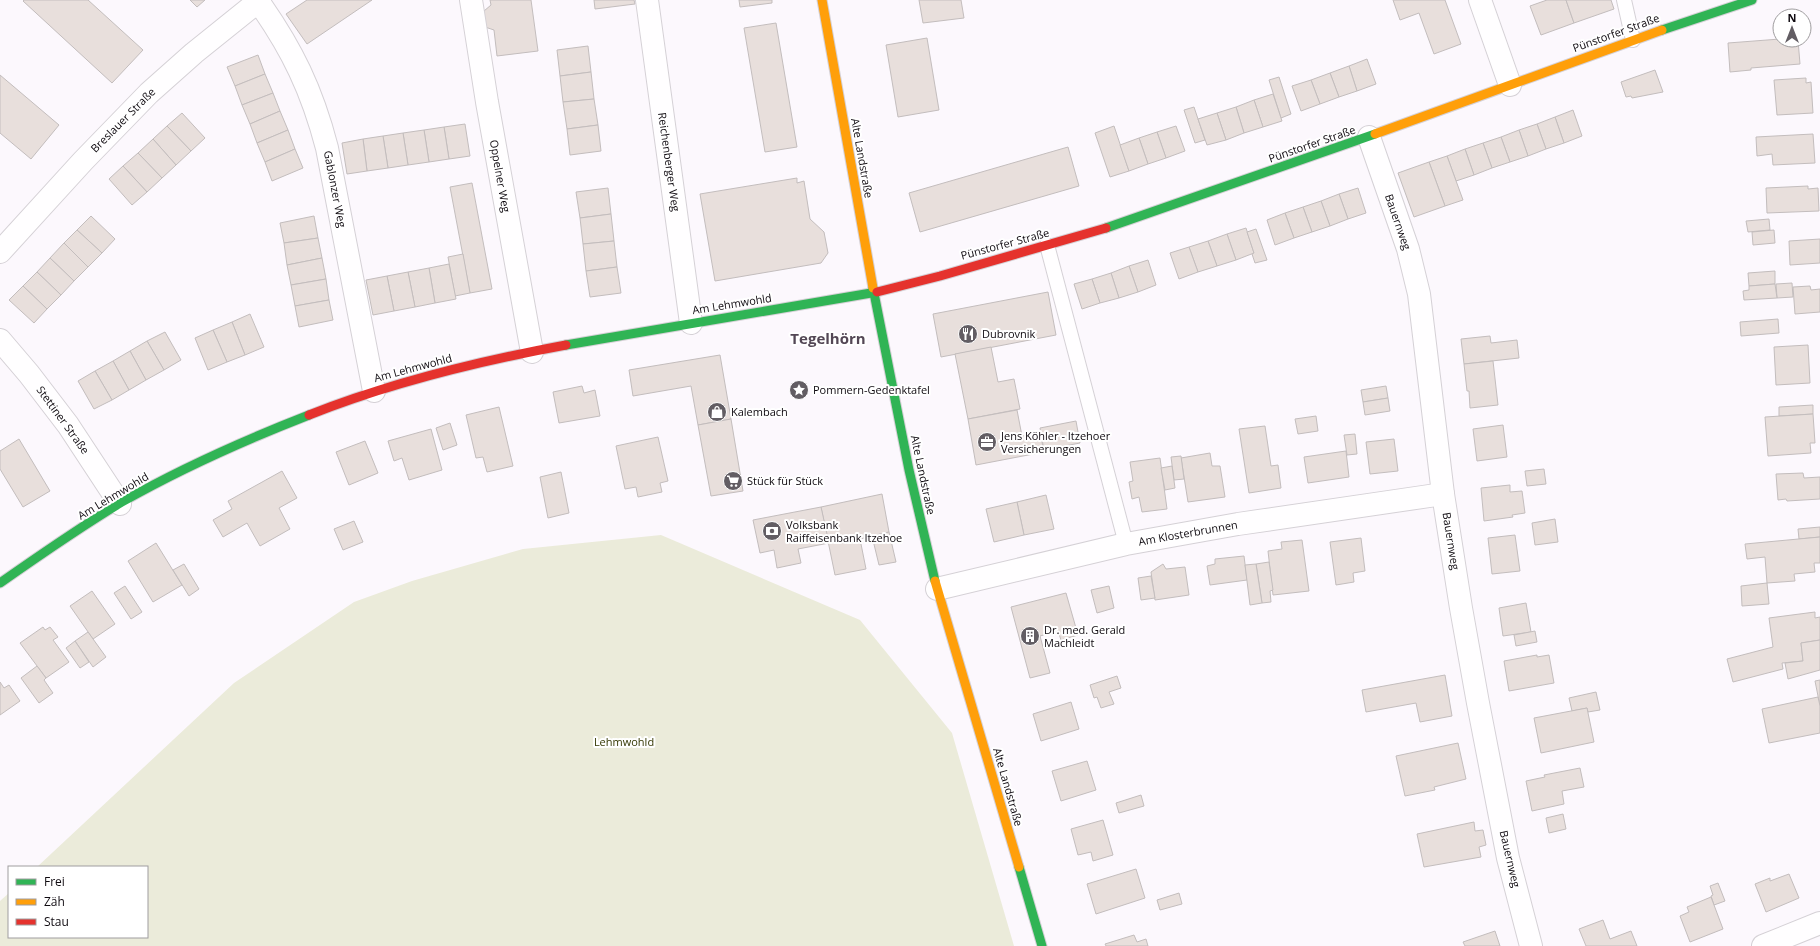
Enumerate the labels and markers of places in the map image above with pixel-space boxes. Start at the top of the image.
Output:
restaurant icon: Dubrovnik [957,323,979,345]
place label: Dubrovnik [982,326,1036,341]
place icon: Pommern-Gedenktafel [788,379,810,401]
place label: Pommern-Gedenktafel [813,382,930,397]
shop icon: Kalembach [706,401,728,423]
place label: Kalembach [731,404,788,419]
place label: Jens Köhler - Itzehoer Versicherungen [1000,428,1111,456]
office icon: Jens Köhler - Itzehoer Versicherungen [976,431,998,453]
supermarket icon: Stück für Stück [722,470,744,492]
place label: Stück für Stück [747,473,823,488]
place label: Volksbank Raiffeisenbank Itzehoe [786,517,902,545]
bank icon: Volksbank Raiffeisenbank Itzehoe [761,520,783,542]
place label: Dr. med. Gerald Machleidt [1044,622,1125,650]
building icon: Dr. med. Gerald Machleidt [1019,625,1041,647]

